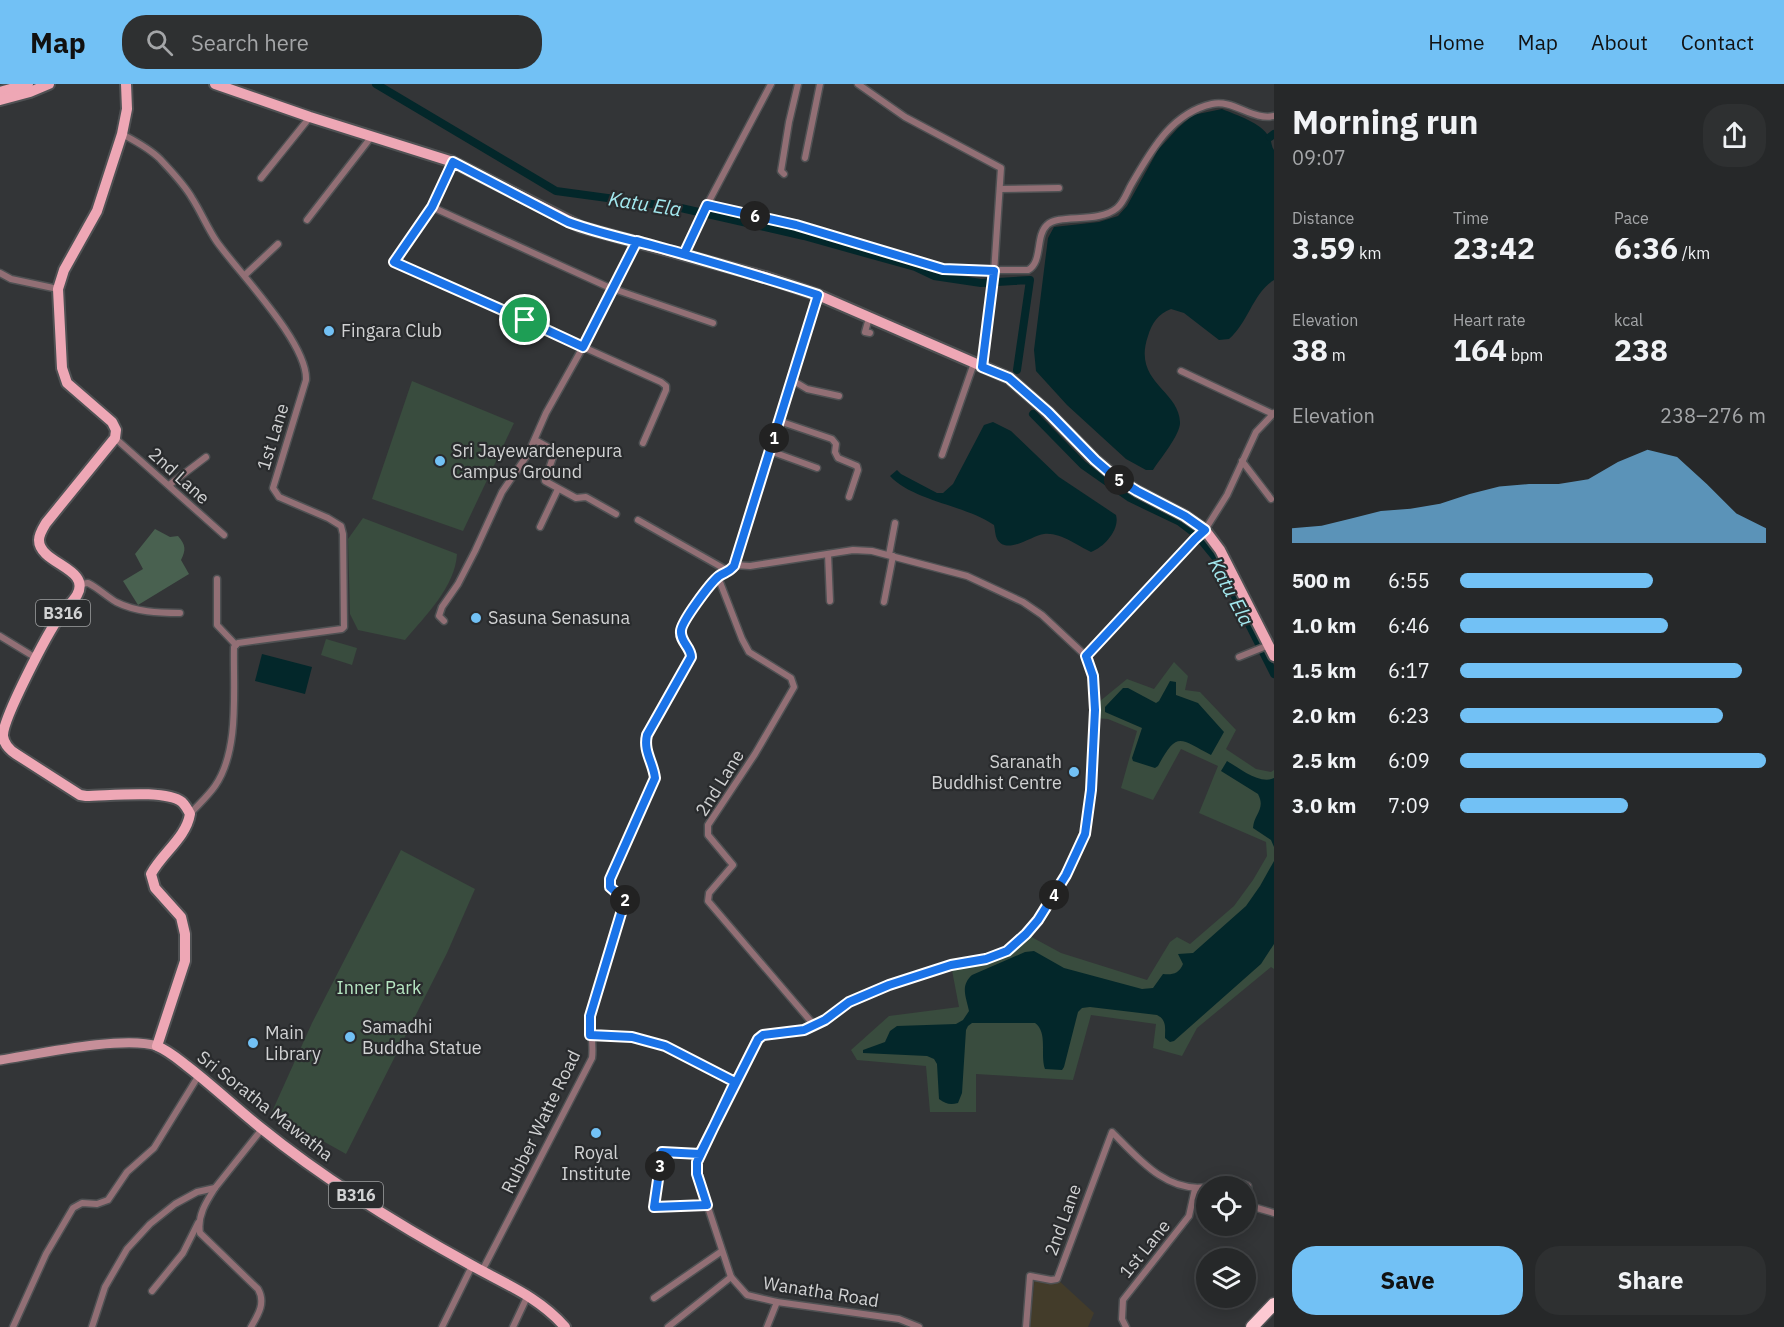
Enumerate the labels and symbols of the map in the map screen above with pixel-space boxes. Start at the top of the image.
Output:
water label: Katu Ela [607,184,684,223]
pin: 6 [740,201,770,231]
pin [499,294,550,345]
place label: Fingara Club [341,319,442,342]
marker: Fingara Club [322,324,336,338]
street label: 1st Lane [251,401,294,473]
pin: 1 [759,423,789,453]
place label: Sri Jayewardenepura Campus Ground [452,439,623,483]
street label: 2nd Lane [144,442,215,509]
marker: Sri Jayewardenepura Campus Ground [433,454,447,468]
pin: 5 [1104,465,1134,495]
water label: Katu Ela [1202,553,1261,631]
road number: B316 [36,600,90,626]
place label: Sasuna Senasuna [488,606,631,629]
marker: Sasuna Senasuna [469,611,483,625]
street label: 2nd Lane [690,745,749,820]
place label: Saranath Buddhist Centre [931,750,1062,794]
marker: Saranath Buddhist Centre [1067,765,1081,779]
pin: 4 [1039,880,1069,910]
pin: 2 [610,885,640,915]
park label: Inner Park [337,976,422,999]
place label: Samadhi Buddha Statue [362,1015,482,1059]
place label: Main Library [265,1021,321,1065]
marker: Samadhi Buddha Statue [343,1030,357,1044]
marker: Main Library [246,1036,260,1050]
street label: Sri Soratha Mawatha [193,1045,338,1166]
street label: Rubber Watte Road [496,1046,585,1197]
marker: Royal Institute [589,1126,603,1140]
place label: Royal Institute [561,1141,631,1185]
pin: 3 [645,1151,675,1181]
street label: 2nd Lane [1039,1181,1086,1259]
road number: B316 [329,1182,383,1208]
street label: 1st Lane [1114,1215,1175,1283]
street label: Wanatha Road [761,1271,881,1312]

